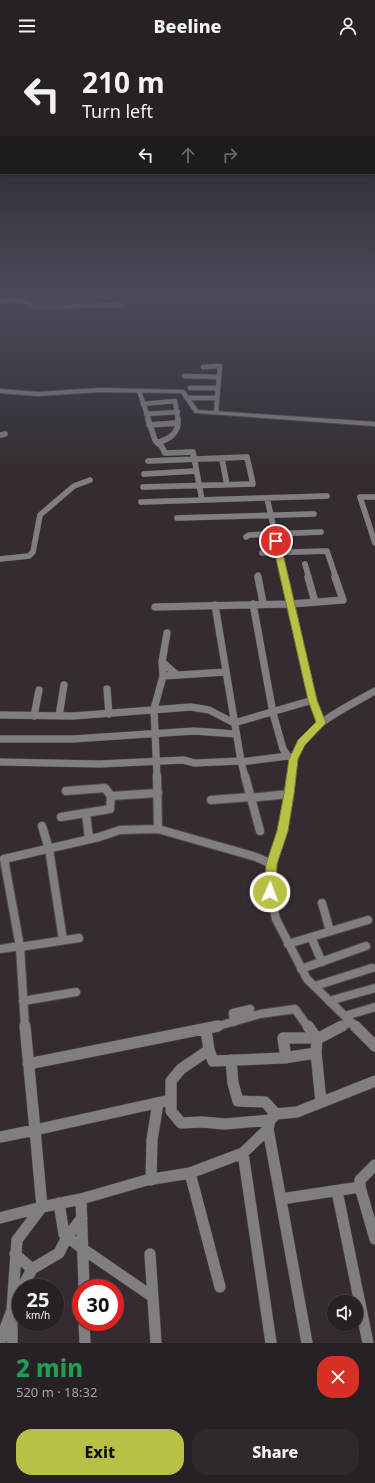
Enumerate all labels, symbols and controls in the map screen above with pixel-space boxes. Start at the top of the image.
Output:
text: Beeline [154,14,221,38]
icon: menu [16,15,38,37]
icon: person [337,15,359,37]
text: 210 m [82,63,165,101]
icon: left [16,68,68,120]
text: Turn left [82,99,153,123]
icon: left [135,144,157,166]
icon: ahead [177,144,199,166]
icon: right [219,144,241,166]
pin [259,524,293,558]
icon: arrive [265,530,287,552]
position arrow [249,871,291,913]
speed limit sign: 30 [72,1279,124,1331]
text: 25 [27,1286,49,1313]
map controls [327,1295,363,1331]
button: sound [327,1295,363,1331]
text: km/h [26,1308,50,1322]
text: 2 min [16,1351,83,1384]
button: close [317,1356,359,1398]
text: 520 m · 18:32 [16,1383,97,1401]
button: Exit [16,1429,184,1475]
button: Share [192,1429,359,1475]

